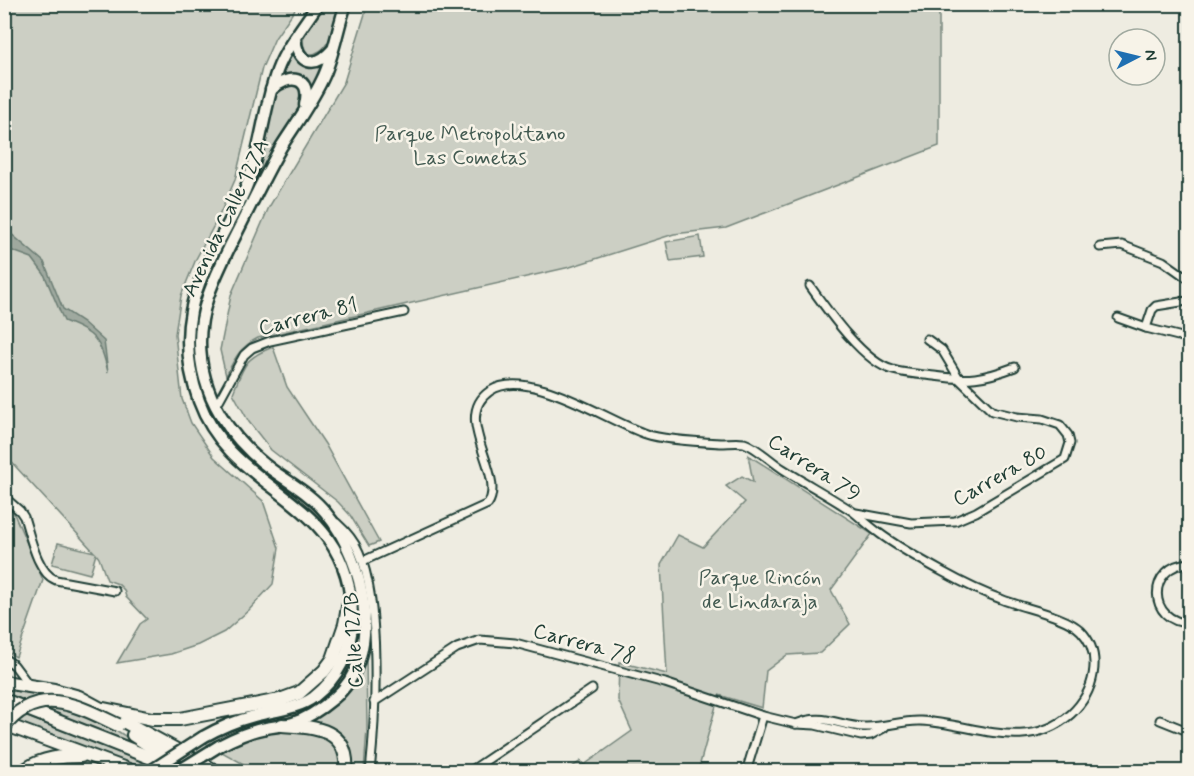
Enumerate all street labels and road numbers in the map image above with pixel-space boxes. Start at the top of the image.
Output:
street label: Avenida Calle 127A [176,134,276,302]
street label: Carrera 81 [256,291,360,343]
street label: Carrera 79 [762,428,866,508]
street label: Carrera 80 [948,439,1052,513]
street label: Calle 127B [337,591,371,689]
street label: Carrera 78 [530,617,638,671]

